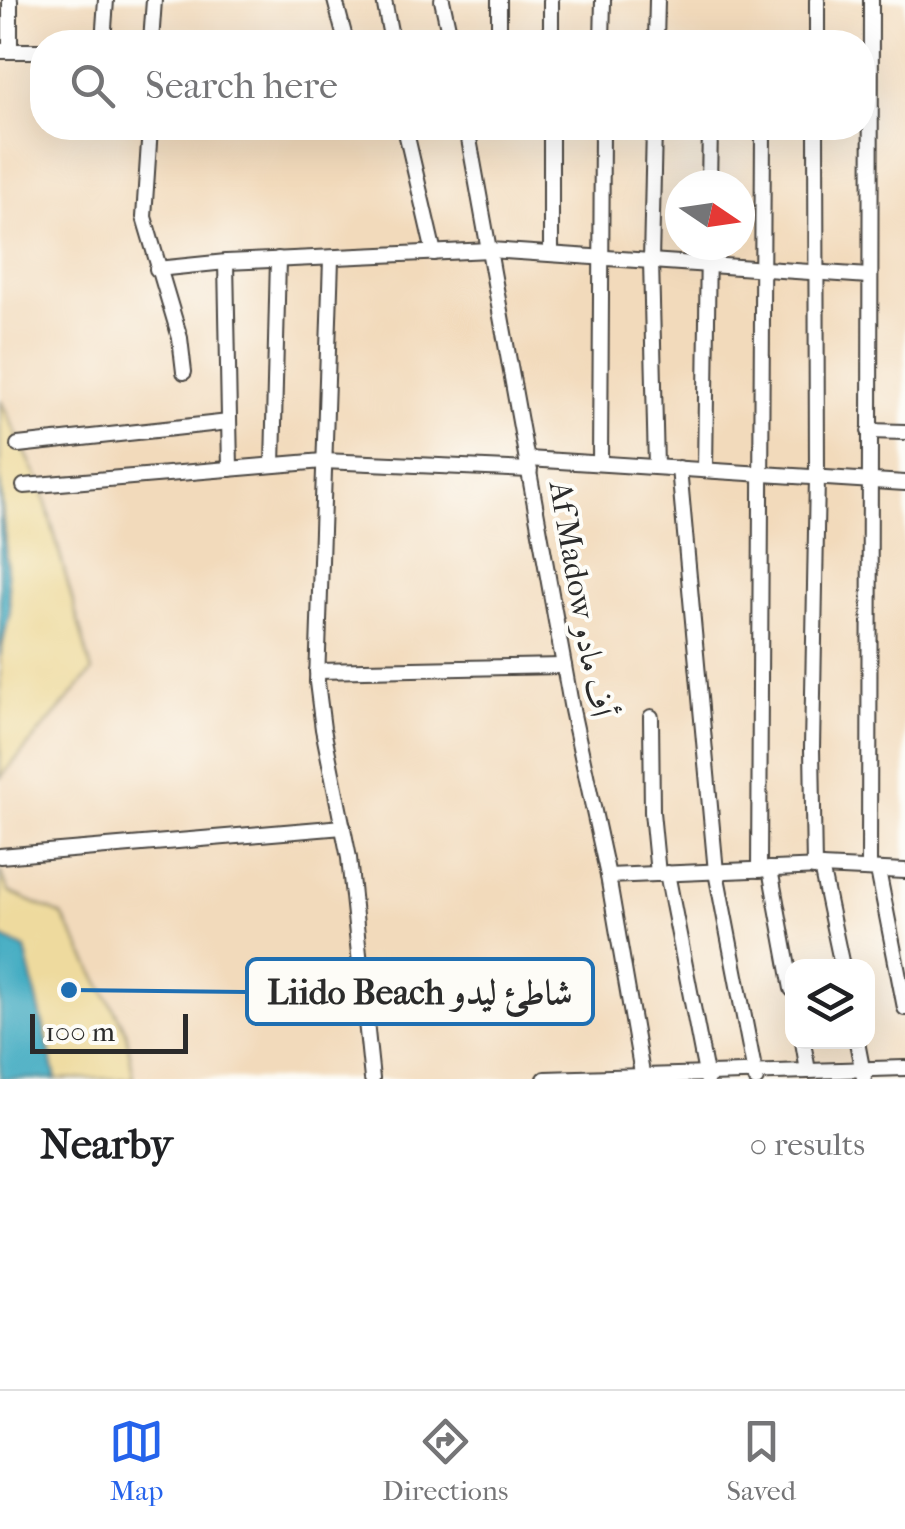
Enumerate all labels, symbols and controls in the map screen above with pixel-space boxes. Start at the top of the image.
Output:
search box [30,30,875,140]
icon: search [65,58,120,113]
text: Search here [145,63,338,108]
north arrow [665,170,755,260]
street label: Af Madow أف مادو [541,476,623,720]
callout: Liido Beach شاطئ ليدو [247,959,593,1024]
map controls [785,959,875,1049]
button: layers [785,959,875,1049]
text: Liido Beach شاطئ ليدو [267,972,573,1017]
scale bar [30,1009,188,1054]
text: 100 m [45,1015,115,1048]
text: Nearby [40,1120,172,1169]
text: 0 results [749,1126,865,1163]
tab: Map [109,1414,164,1507]
tab: Directions [382,1414,508,1507]
tab: Saved [726,1414,796,1507]

